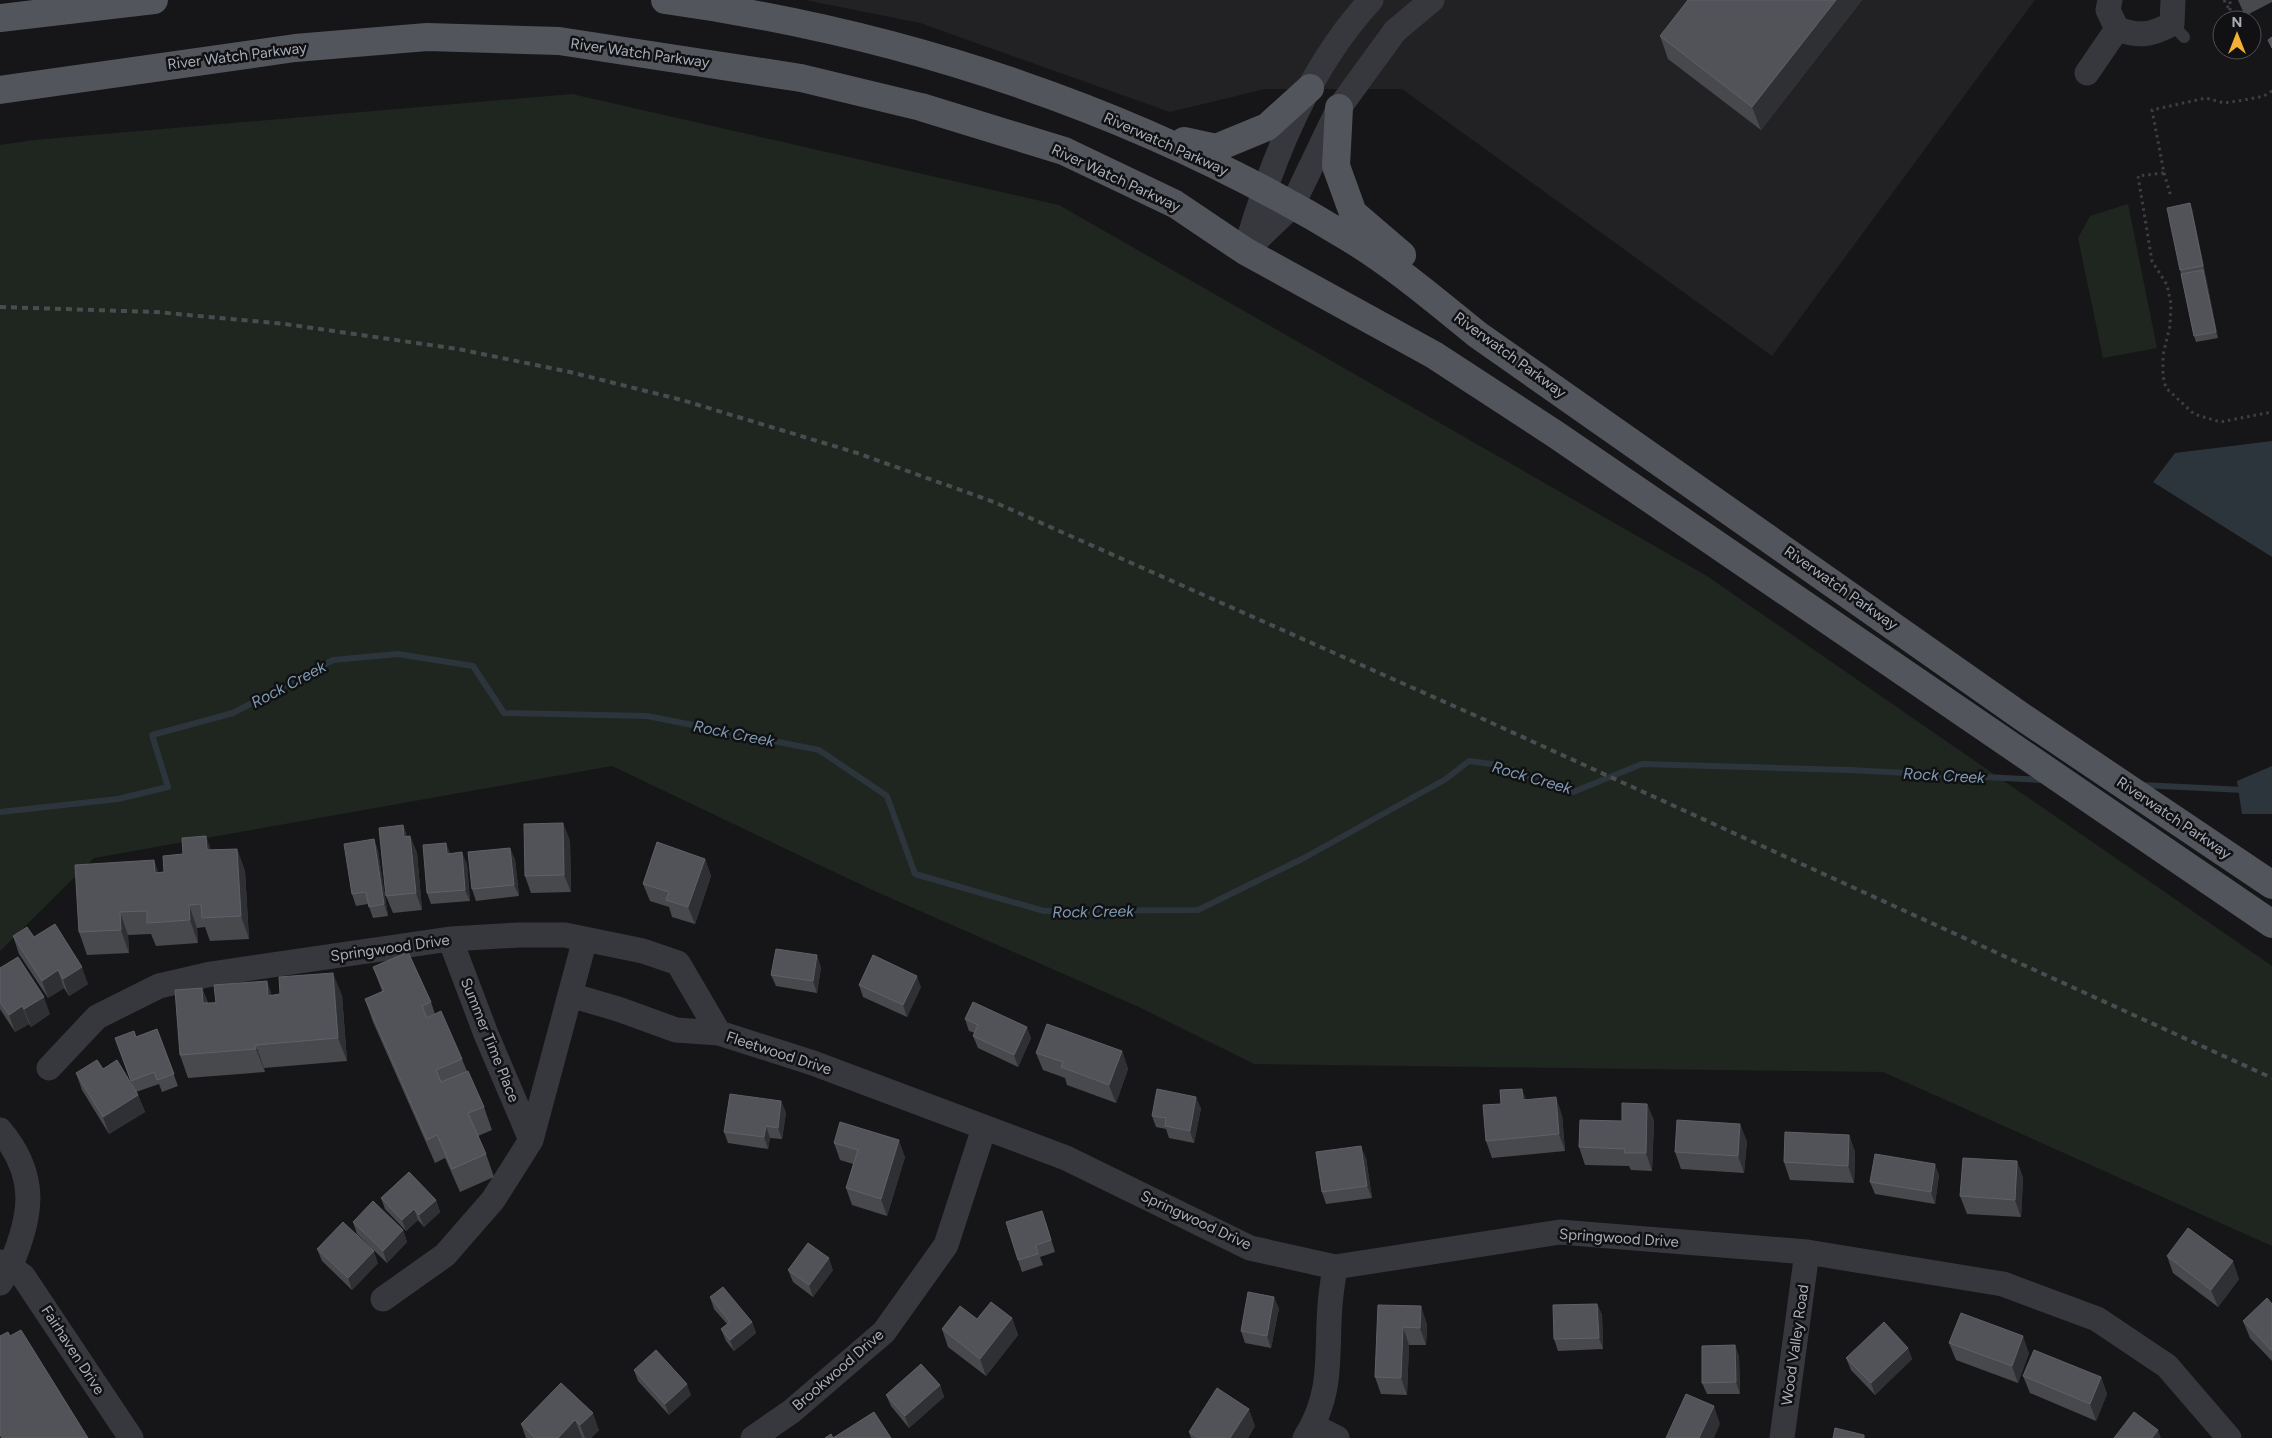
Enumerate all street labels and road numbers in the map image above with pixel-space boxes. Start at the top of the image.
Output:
street label: River Watch Parkway [569,34,711,72]
street label: River Watch Parkway [166,39,308,73]
street label: Riverwatch Parkway [1101,108,1231,180]
street label: River Watch Parkway [1049,140,1183,216]
street label: Riverwatch Parkway [1450,308,1570,402]
street label: Riverwatch Parkway [1781,542,1901,634]
street label: Riverwatch Parkway [2113,773,2235,863]
street label: Springwood Drive [329,931,451,965]
street label: Summer Time Place [457,975,523,1105]
street label: Fleetwood Drive [724,1027,834,1079]
street label: Springwood Drive [1138,1186,1254,1254]
street label: Springwood Drive [1559,1225,1679,1251]
street label: Wood Valley Road [1778,1283,1812,1407]
street label: Fairhaven Drive [37,1302,109,1398]
street label: Brookwood Drive [789,1325,887,1415]

